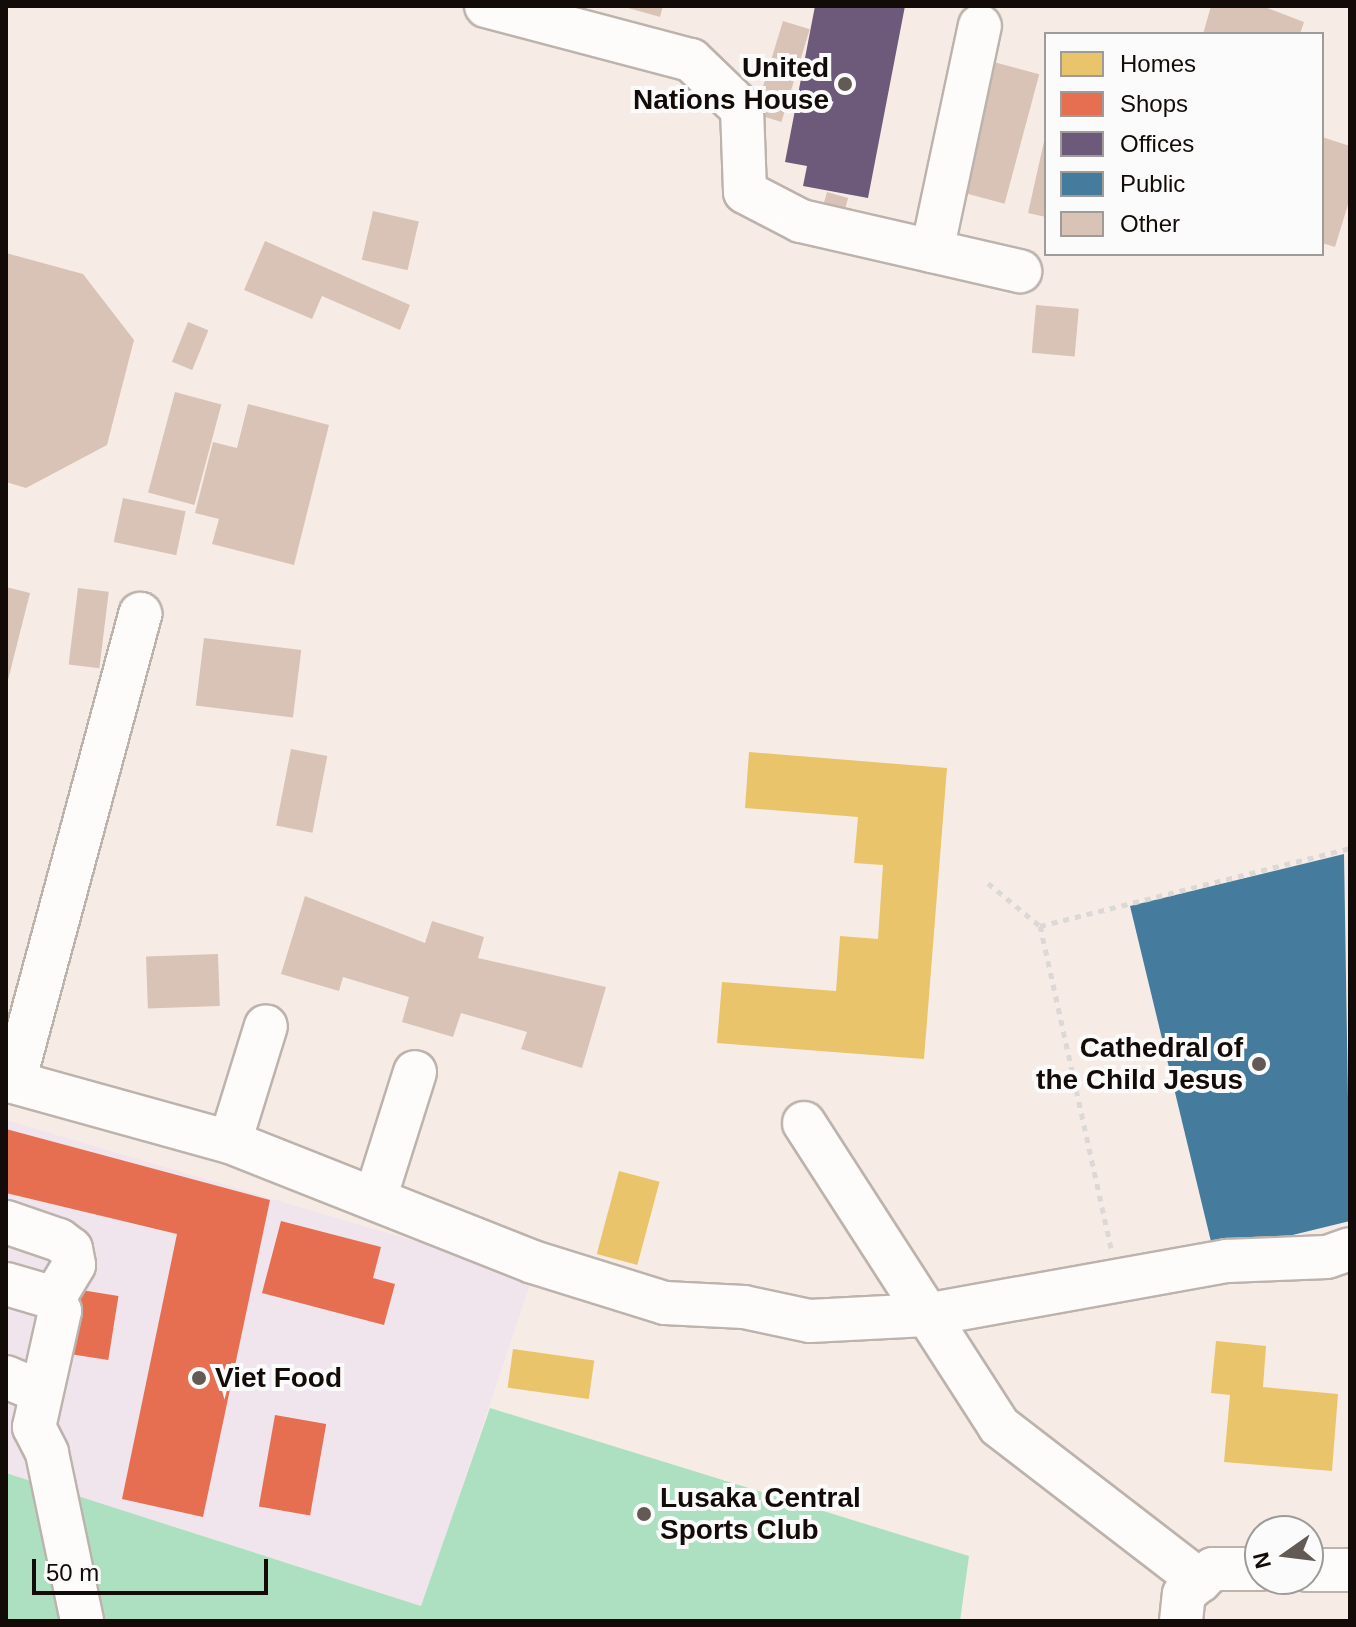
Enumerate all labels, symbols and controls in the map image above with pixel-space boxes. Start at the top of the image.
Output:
legend [1044,32,1324,256]
text: Homes [1120,50,1196,77]
place label: United Nations House [633,51,829,117]
marker: United Nations House [836,75,854,93]
text: Shops [1120,90,1188,117]
text: Offices [1120,130,1194,157]
text: Public [1120,170,1185,197]
text: Other [1120,210,1180,237]
place label: Cathedral of the Child Jesus [1036,1031,1243,1097]
marker: Cathedral of the Child Jesus [1250,1055,1268,1073]
place label: Viet Food [215,1361,342,1395]
marker: Viet Food [190,1369,208,1387]
place label: Lusaka Central Sports Club [660,1481,861,1547]
marker: Lusaka Central Sports Club [635,1505,653,1523]
north arrow [1244,1515,1324,1595]
scale bar [36,1543,272,1593]
text: N [1248,1550,1276,1571]
text: 50 m [46,1559,99,1586]

